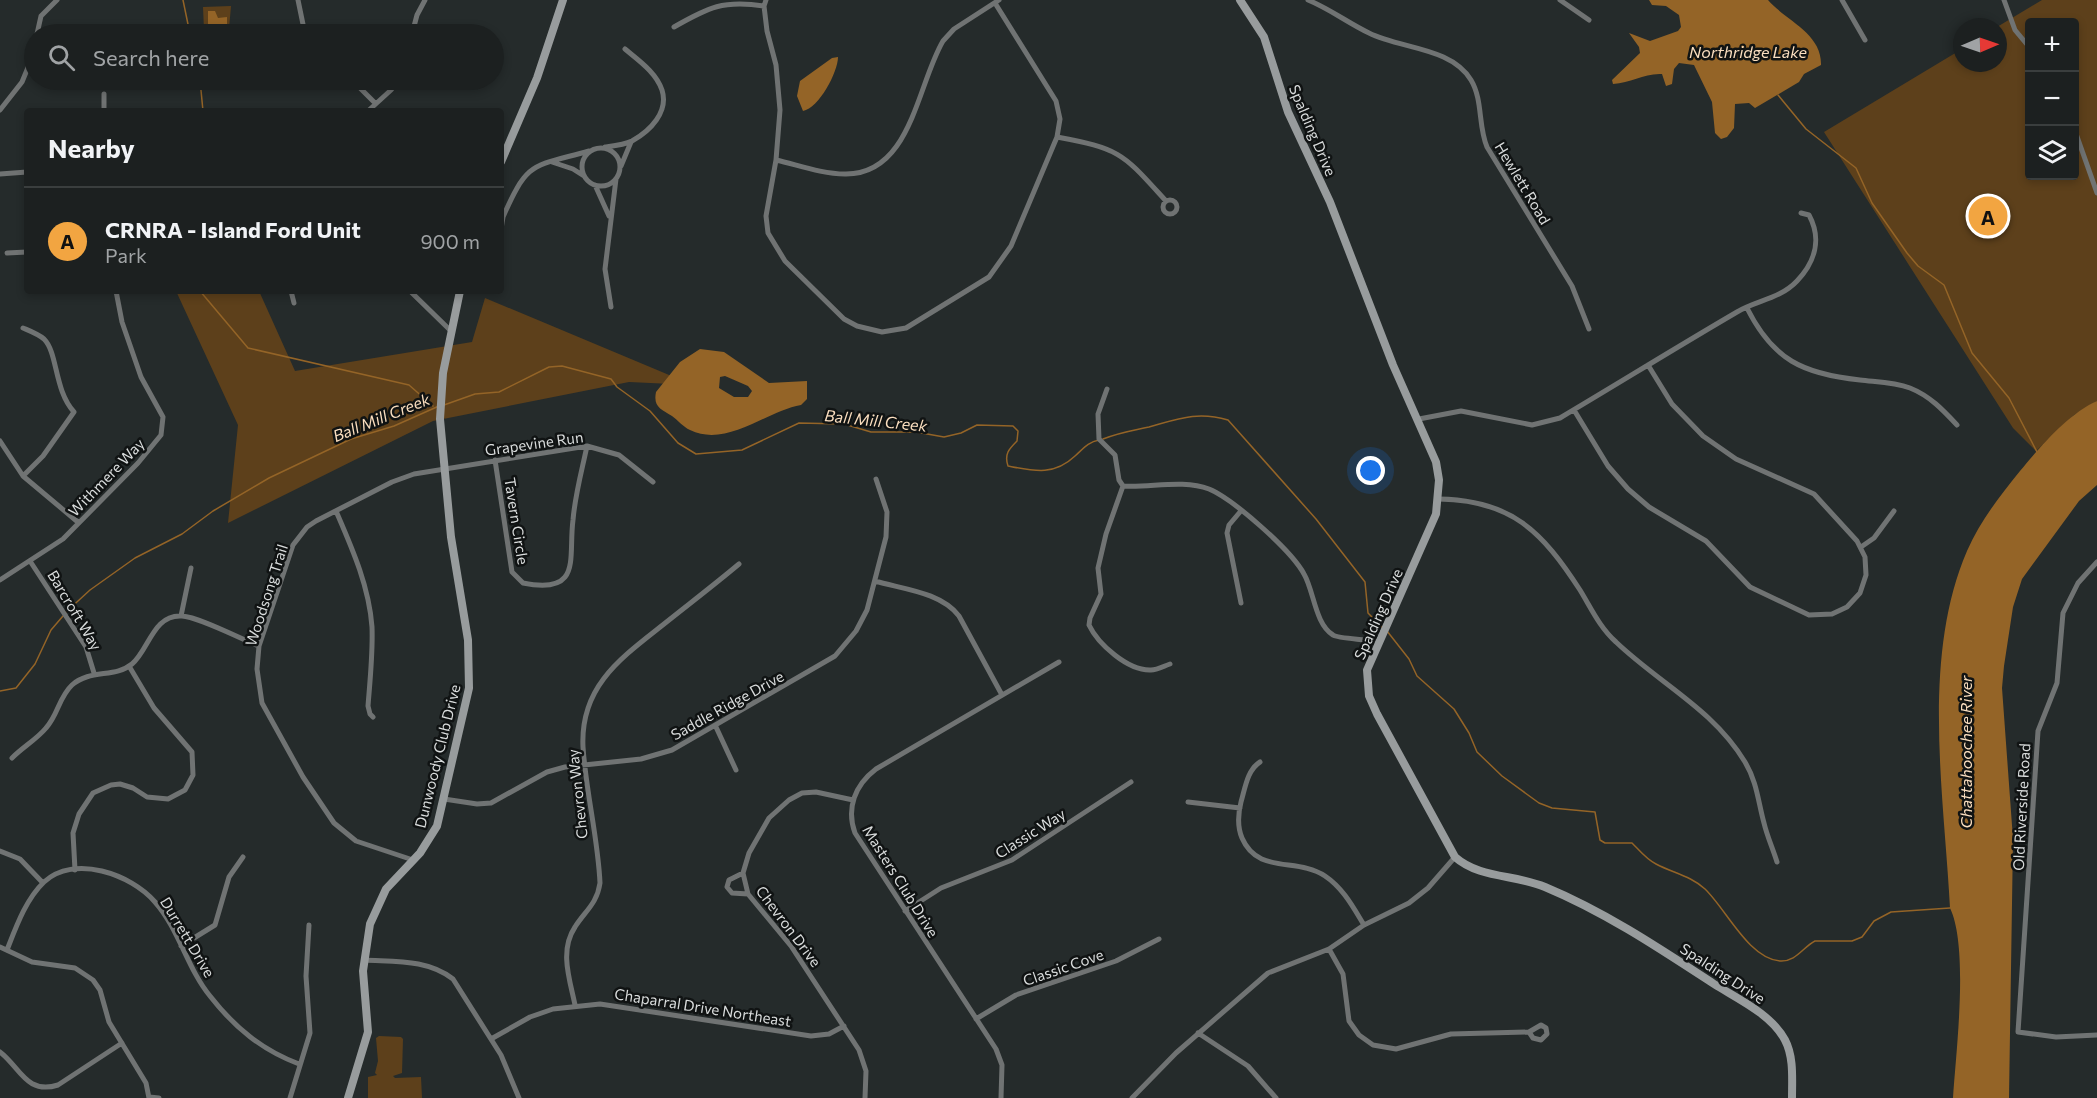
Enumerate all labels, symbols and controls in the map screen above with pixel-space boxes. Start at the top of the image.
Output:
north arrow [1953,18,2007,72]
map controls [2025,18,2079,180]
button: + [2025,18,2079,72]
search box [24,24,504,90]
icon: search [45,41,78,74]
water label: Northridge Lake [1689,42,1807,61]
text: Search here [93,44,209,71]
button: − [2025,72,2079,126]
street label: Spalding Drive [1286,82,1340,179]
button: layers [2025,126,2079,180]
text: Nearby [48,132,135,163]
street label: Hewlett Road [1491,139,1555,227]
pin: A [1968,194,2008,238]
text: CRNRA - Island Ford Unit [105,216,361,243]
text: A [60,229,75,253]
text: 900 m [420,229,480,253]
text: Park [105,243,147,267]
water label: Ball Mill Creek [330,389,433,445]
water label: Ball Mill Creek [824,405,929,435]
street label: Grapevine Run [484,427,584,459]
street label: Withmere Way [64,434,148,520]
your location [1356,456,1385,485]
street label: Tavern Circle [501,476,533,566]
street label: Woodsong Trail [241,542,291,648]
street label: Spalding Drive [1350,566,1406,662]
street label: Barcroft Way [44,567,106,653]
street label: Saddle Ridge Drive [667,667,787,743]
water label: Chattahoochee River [1956,675,1975,829]
street label: Dunwoody Club Drive [410,682,464,830]
street label: Old Riverside Road [2009,743,2033,871]
street label: Chevron Way [563,748,591,840]
street label: Classic Way [991,804,1069,862]
street label: Masters Club Drive [859,822,943,940]
street label: Chevron Drive [753,882,825,970]
street label: Durrett Drive [157,894,219,980]
street label: Spalding Drive [1677,939,1769,1007]
street label: Classic Cove [1020,945,1106,989]
street label: Chaparral Drive Northeast [613,984,793,1030]

